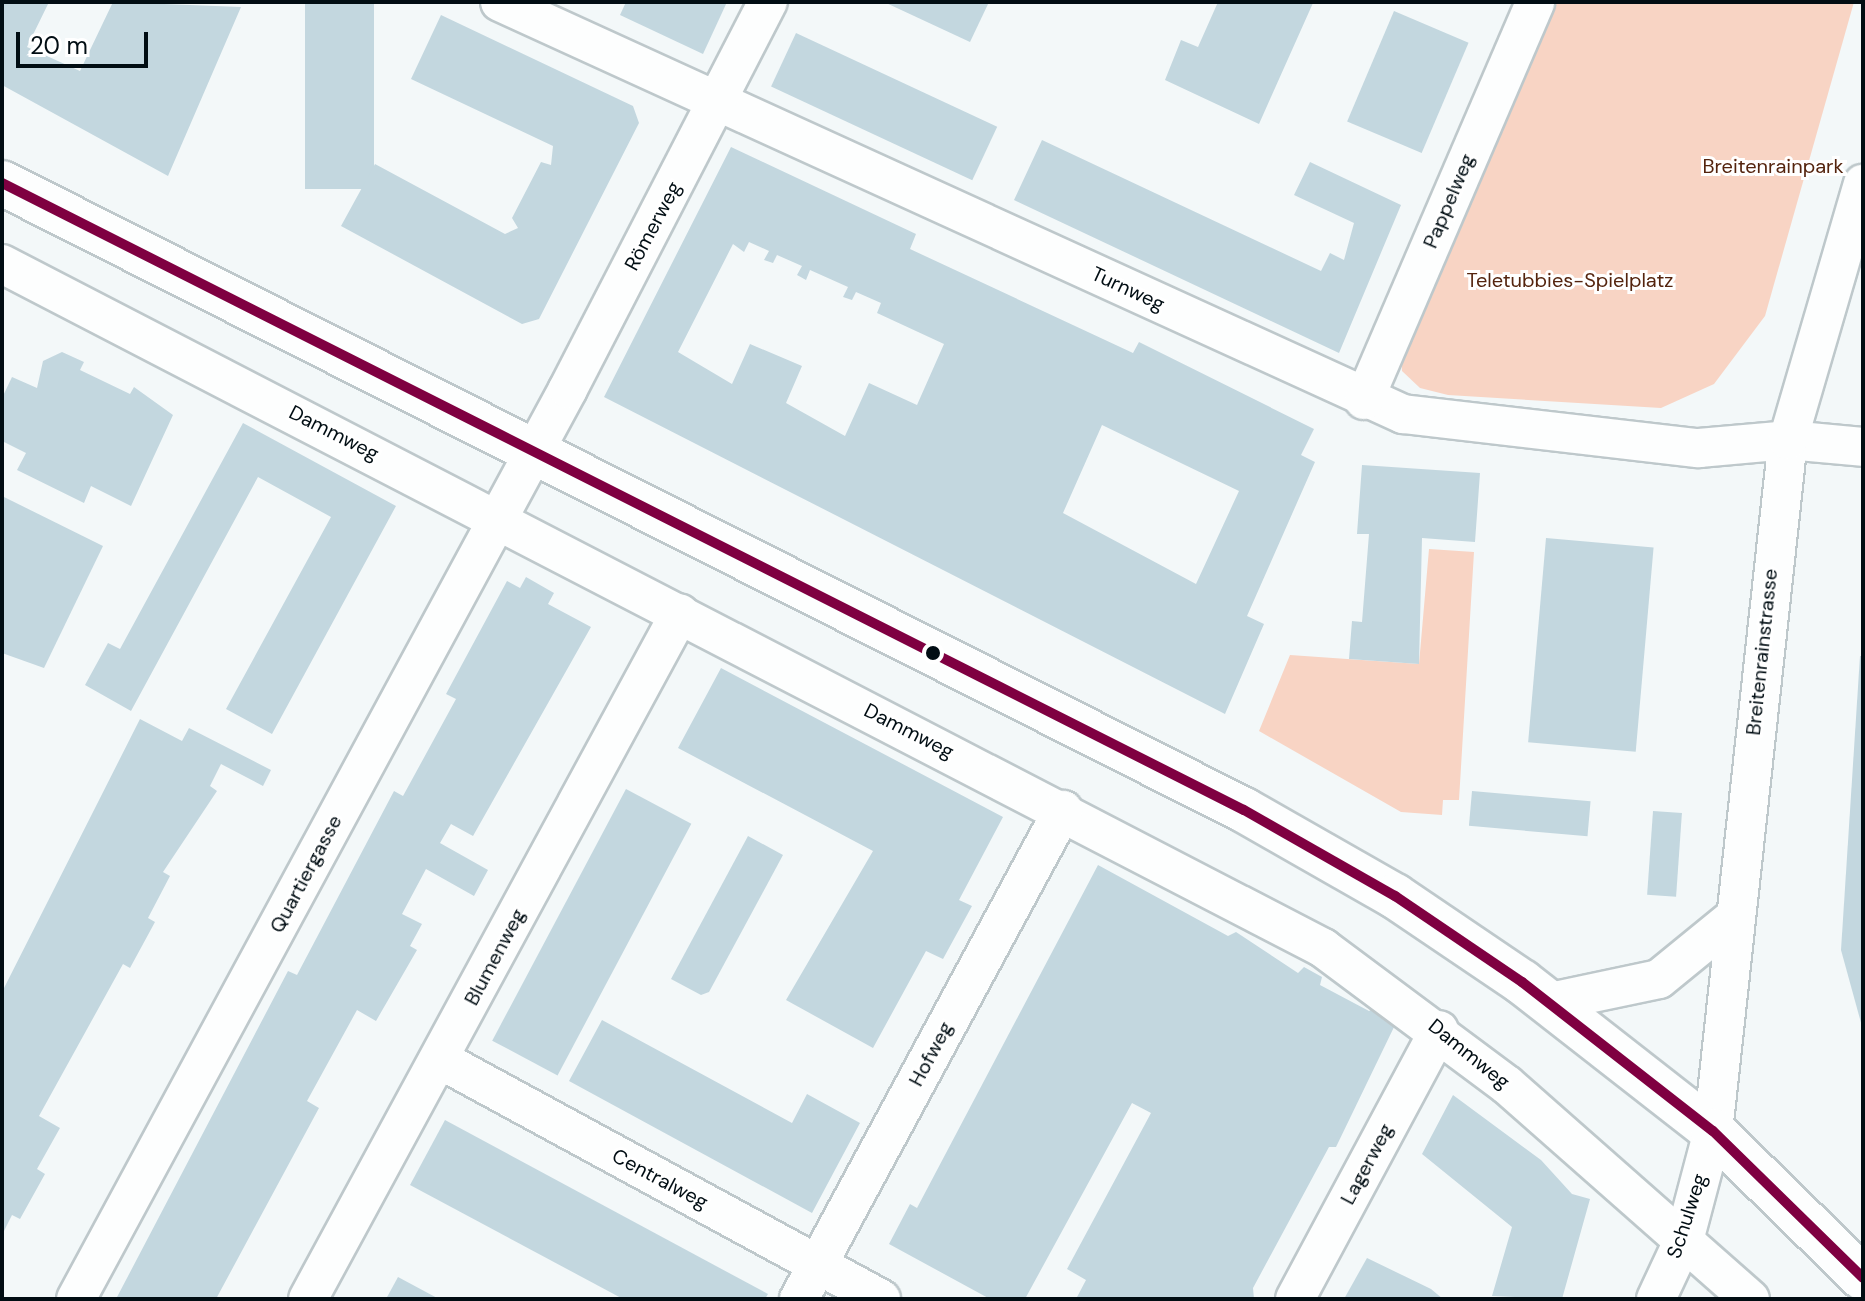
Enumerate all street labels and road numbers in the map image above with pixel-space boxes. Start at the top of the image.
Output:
street label: Pappelweg [1418,150,1480,252]
street label: Römerweg [620,178,686,274]
street label: Turnweg [1088,262,1168,316]
street label: Dammweg [285,400,383,466]
street label: Breitenrainstrasse [1741,568,1783,736]
street label: Dammweg [860,698,958,764]
street label: Quartiergasse [265,811,347,937]
street label: Blumenweg [460,905,530,1009]
street label: Dammweg [1424,1014,1514,1094]
street label: Hofweg [904,1018,958,1090]
street label: Lagerweg [1336,1119,1398,1209]
street label: Centralweg [608,1144,712,1214]
street label: Schulweg [1662,1171,1712,1261]

